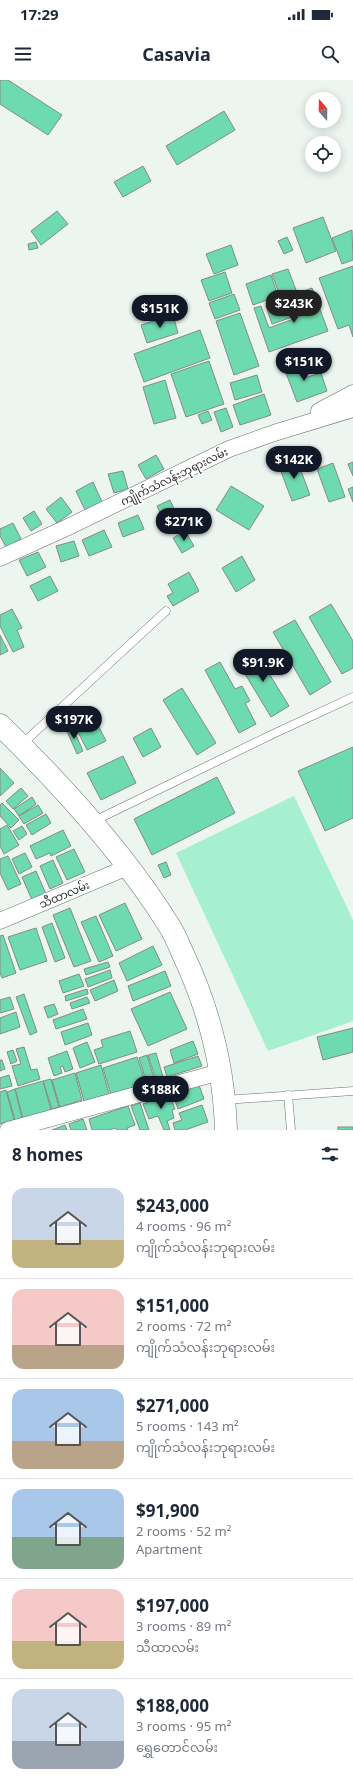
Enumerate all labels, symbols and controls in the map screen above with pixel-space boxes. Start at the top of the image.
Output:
text: 17:29 [20,4,59,24]
text: Casavia [142,42,211,66]
icon: menu [12,43,34,65]
icon: search [319,43,341,65]
north arrow [305,92,341,128]
map controls [305,92,341,172]
button: locate [305,136,341,172]
pin: $243K [266,290,322,324]
text: $243K [275,294,313,312]
pin: $151K [132,295,188,329]
text: $151K [141,299,179,317]
pin: $151K [276,348,332,382]
text: $151K [285,352,323,370]
street label: ကျိုက်သံလန်းဘုရားလမ်း [118,443,231,510]
pin: $142K [266,446,322,480]
text: $142K [275,450,313,468]
pin: $271K [156,508,212,542]
text: $271K [165,512,203,530]
pin: $91.9K [230,649,296,683]
text: $91.9K [242,653,284,671]
pin: $197K [46,706,102,740]
text: $197K [55,710,93,728]
street label: သီထာလမ်း [36,877,92,911]
pin: $188K [133,1076,189,1110]
text: $188K [142,1080,180,1098]
text: 8 homes [12,1143,83,1166]
icon: filters [319,1143,341,1165]
text: $243,000 [136,1194,209,1217]
icon: home [44,1204,92,1252]
text: 4 rooms · 96 m² [136,1217,231,1235]
text: ကျိုက်သံလန်းဘုရားလမ်း [136,1238,275,1256]
text: $151,000 [136,1294,209,1317]
icon: home [44,1305,92,1353]
text: 2 rooms · 72 m² [136,1317,231,1335]
text: ကျိုက်သံလန်းဘုရားလမ်း [136,1338,275,1356]
text: $271,000 [136,1394,209,1417]
icon: home [44,1405,92,1453]
text: 5 rooms · 143 m² [136,1417,239,1435]
text: ကျိုက်သံလန်းဘုရားလမ်း [136,1438,275,1456]
text: $91,900 [136,1499,199,1522]
icon: home [44,1505,92,1553]
text: 2 rooms · 52 m² [136,1522,231,1540]
text: Apartment [136,1540,202,1558]
text: $197,000 [136,1594,209,1617]
icon: home [44,1605,92,1653]
text: 3 rooms · 89 m² [136,1617,231,1635]
text: သီထာလမ်း [136,1638,199,1656]
text: $188,000 [136,1694,209,1717]
icon: home [44,1705,92,1753]
text: 3 rooms · 95 m² [136,1717,231,1735]
text: ရွှေတောင်လမ်း [136,1738,218,1756]

